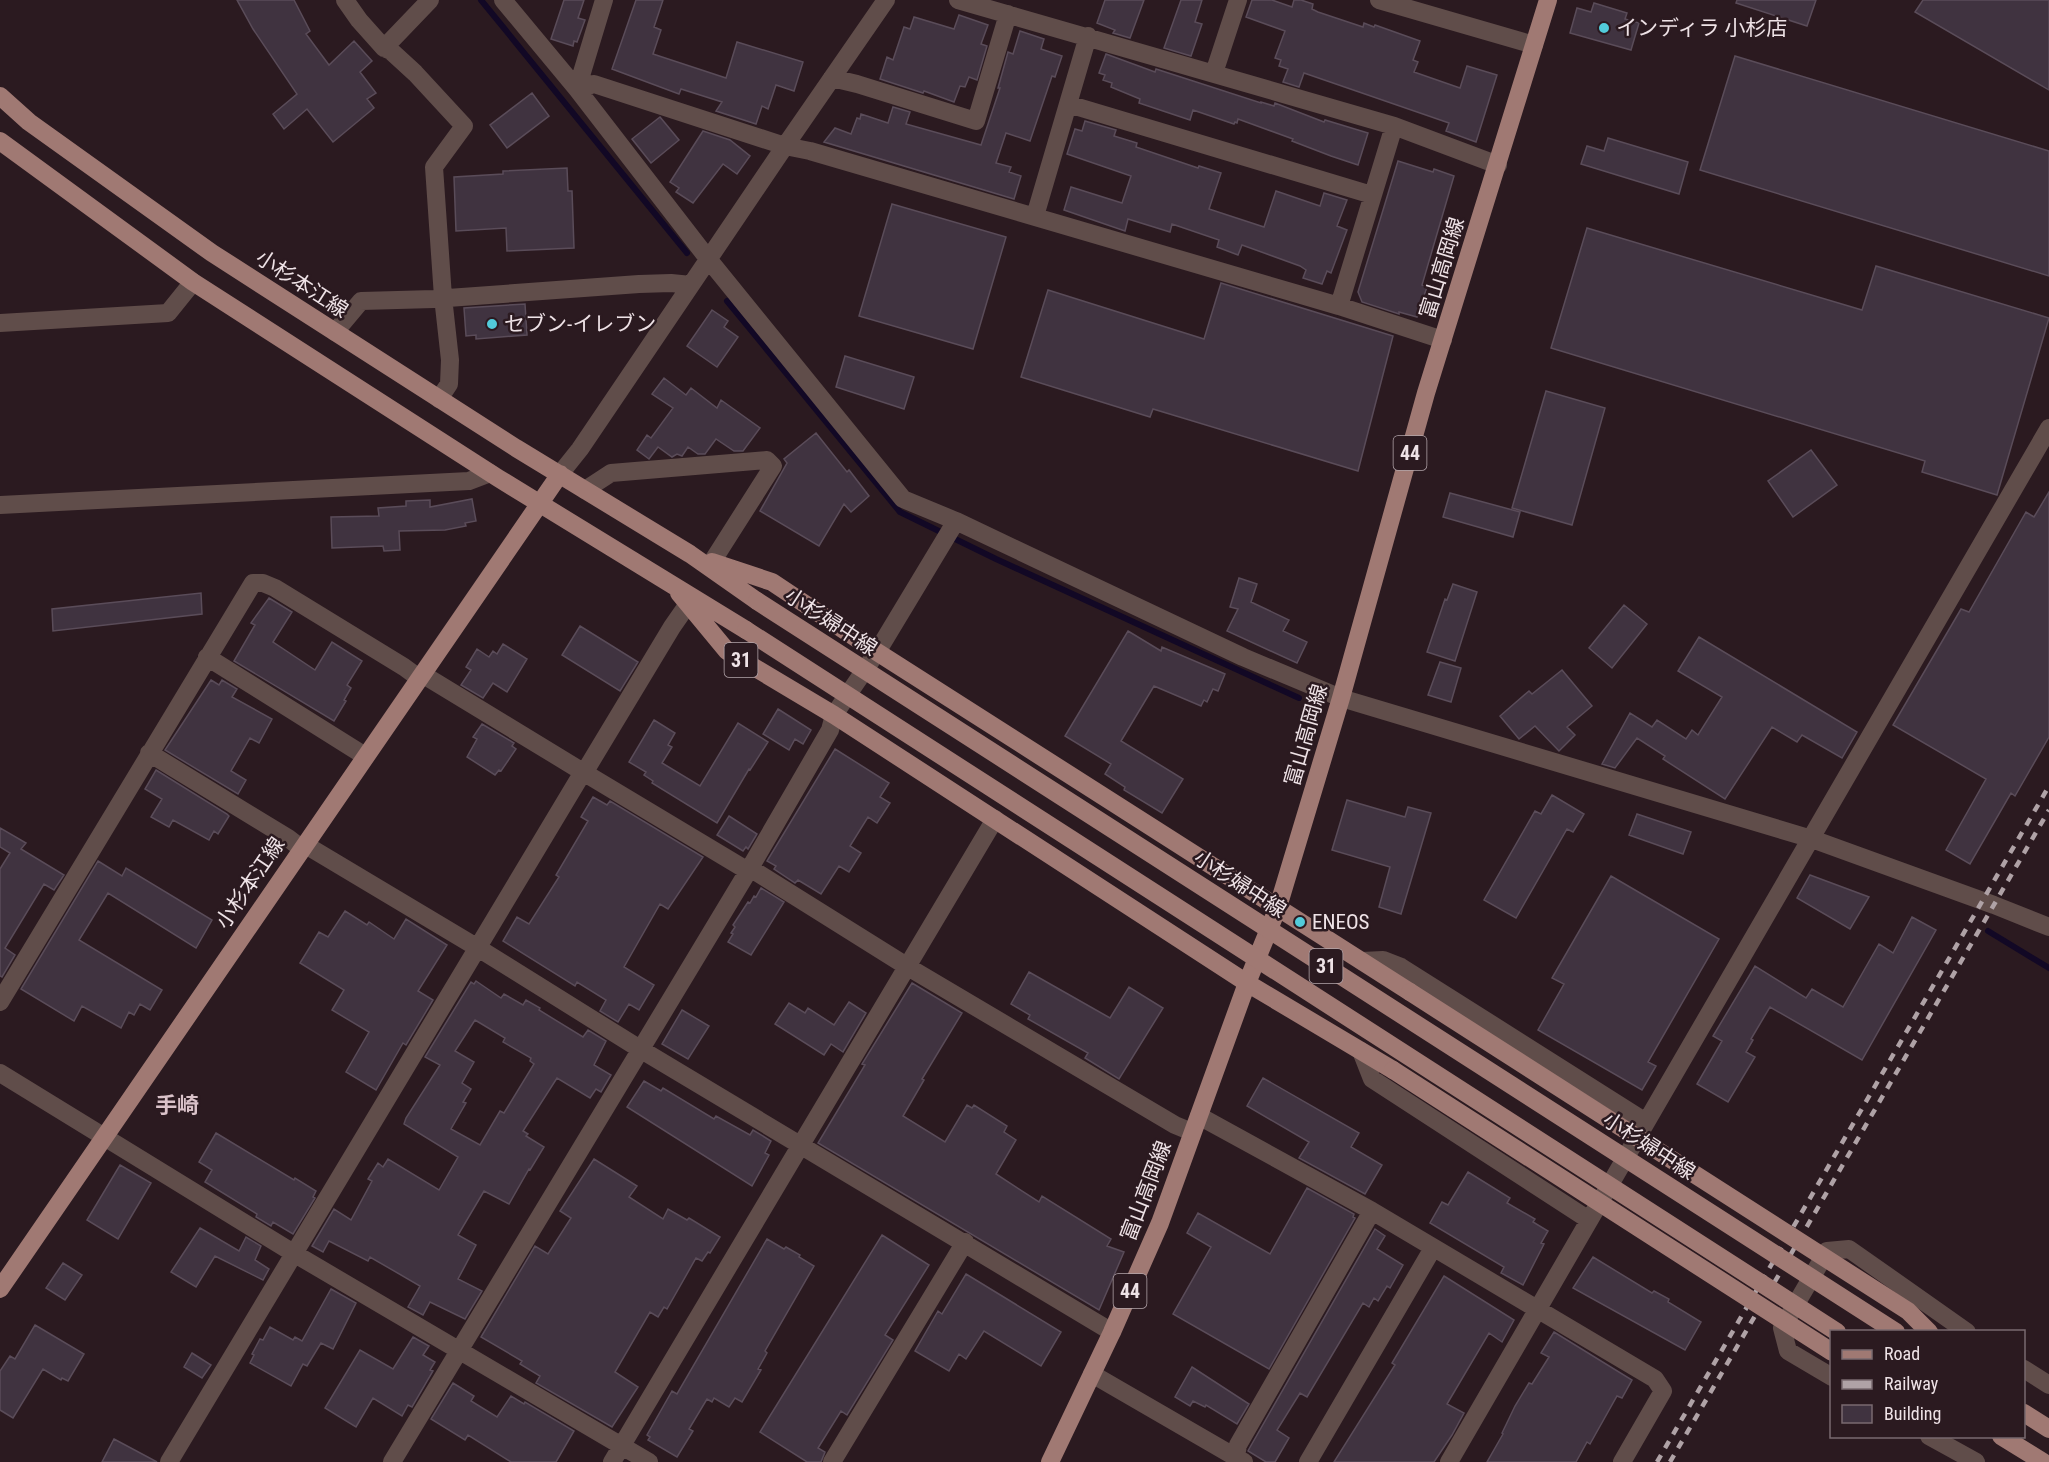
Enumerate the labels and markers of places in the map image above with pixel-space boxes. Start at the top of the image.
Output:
place label: インディラ 小杉店 [1616,16,1787,40]
marker: インディラ 小杉店 [1597,21,1611,35]
place label: セブン-イレブン [504,312,656,336]
marker: セブン-イレブン [485,317,499,331]
place label: ENEOS [1312,910,1370,934]
marker: ENEOS [1293,915,1307,929]

